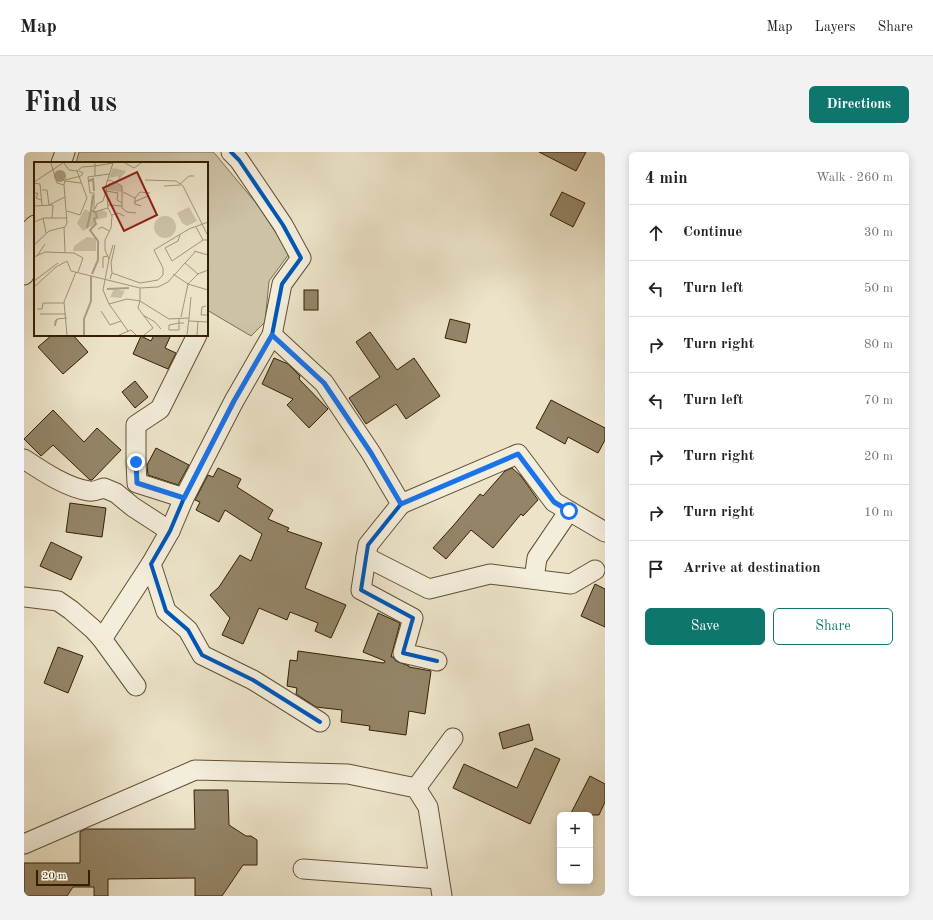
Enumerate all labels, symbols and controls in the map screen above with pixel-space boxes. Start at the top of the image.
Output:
text: Map [20,18,57,37]
text: Map [767,20,793,34]
text: Layers [815,20,856,34]
text: Share [878,20,913,34]
button: Directions [809,86,909,123]
text: Find us [24,90,117,118]
inset map [34,162,208,336]
text: 4 min [645,170,688,187]
text: Walk · 260 m [816,171,893,184]
icon: ahead [645,222,667,244]
text: Continue [683,225,742,240]
text: 30 m [864,226,893,239]
icon: left [645,278,667,300]
text: Turn left [683,281,743,296]
text: 50 m [864,282,893,295]
icon: right [645,334,667,356]
text: Turn right [683,337,754,352]
text: 80 m [864,338,893,351]
icon: left [645,390,667,412]
text: Turn left [683,393,743,408]
text: 70 m [864,394,893,407]
icon: right [645,446,667,468]
text: Turn right [683,449,754,464]
text: 20 m [864,450,893,463]
route end [127,453,145,471]
route start [560,502,578,520]
icon: right [645,502,667,524]
text: Turn right [683,505,754,520]
text: 10 m [864,506,893,519]
icon: arrive [645,558,667,580]
text: Arrive at destination [683,561,821,576]
button: Save [645,608,765,645]
button: Share [773,608,893,645]
map controls [557,812,593,884]
button: + [557,812,593,848]
button: − [557,848,593,884]
scale bar [36,868,90,887]
text: 20 m [42,871,67,882]

